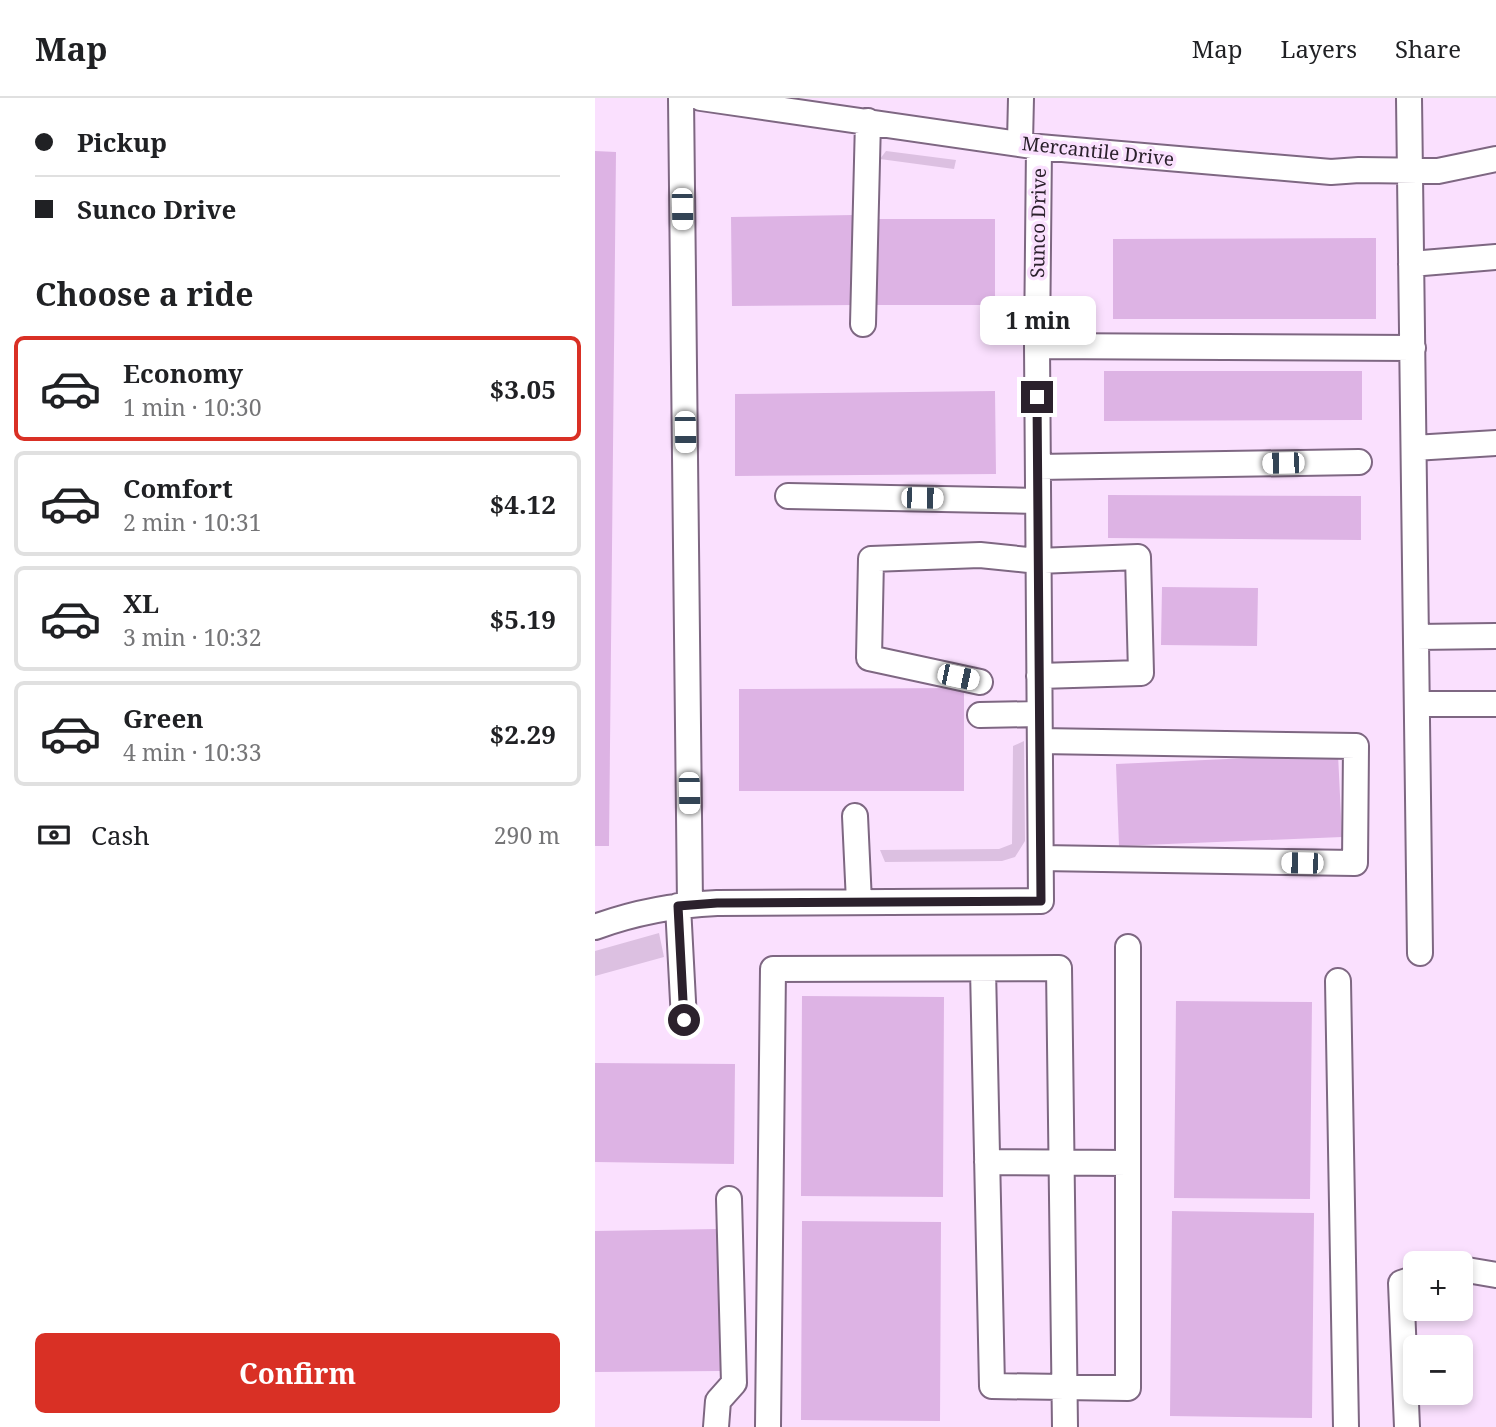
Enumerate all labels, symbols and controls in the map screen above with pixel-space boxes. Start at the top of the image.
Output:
text: Map [35,26,108,71]
text: Map [1192,32,1243,65]
text: Layers [1281,32,1357,65]
text: Share [1395,32,1461,65]
text: Pickup [77,124,167,160]
street label: Mercantile Drive [1021,130,1175,172]
street label: Sunco Drive [1024,168,1052,278]
car [672,188,693,230]
text: Sunco Drive [77,191,236,227]
text: Choose a ride [35,272,254,315]
callout: 1 min [979,296,1095,344]
text: 1 min [1005,304,1071,336]
text: Economy [123,355,243,391]
icon: car [39,357,102,420]
text: $3.05 [490,371,556,407]
route end [1021,381,1053,413]
text: 1 min · 10:30 [123,391,261,423]
car [675,411,696,453]
car [1262,452,1305,474]
text: Comfort [123,470,233,506]
icon: car [39,472,102,535]
text: $4.12 [490,486,556,522]
car [901,487,944,509]
text: 2 min · 10:31 [123,506,261,538]
text: XL [123,585,159,621]
icon: car [39,587,102,650]
text: $5.19 [490,601,556,637]
text: 3 min · 10:32 [123,621,261,653]
car [936,662,981,692]
text: Green [123,700,204,736]
icon: car [39,702,102,765]
text: $2.29 [490,716,556,752]
text: 4 min · 10:33 [123,736,261,768]
car [679,772,700,814]
icon: cash [35,816,73,854]
text: Cash [91,817,150,853]
text: 290 m [494,819,560,851]
car [1281,852,1324,874]
route start [668,1004,700,1036]
map controls [1403,1251,1473,1405]
button: + [1403,1251,1473,1321]
button: Confirm [35,1333,560,1413]
button: − [1403,1335,1473,1405]

